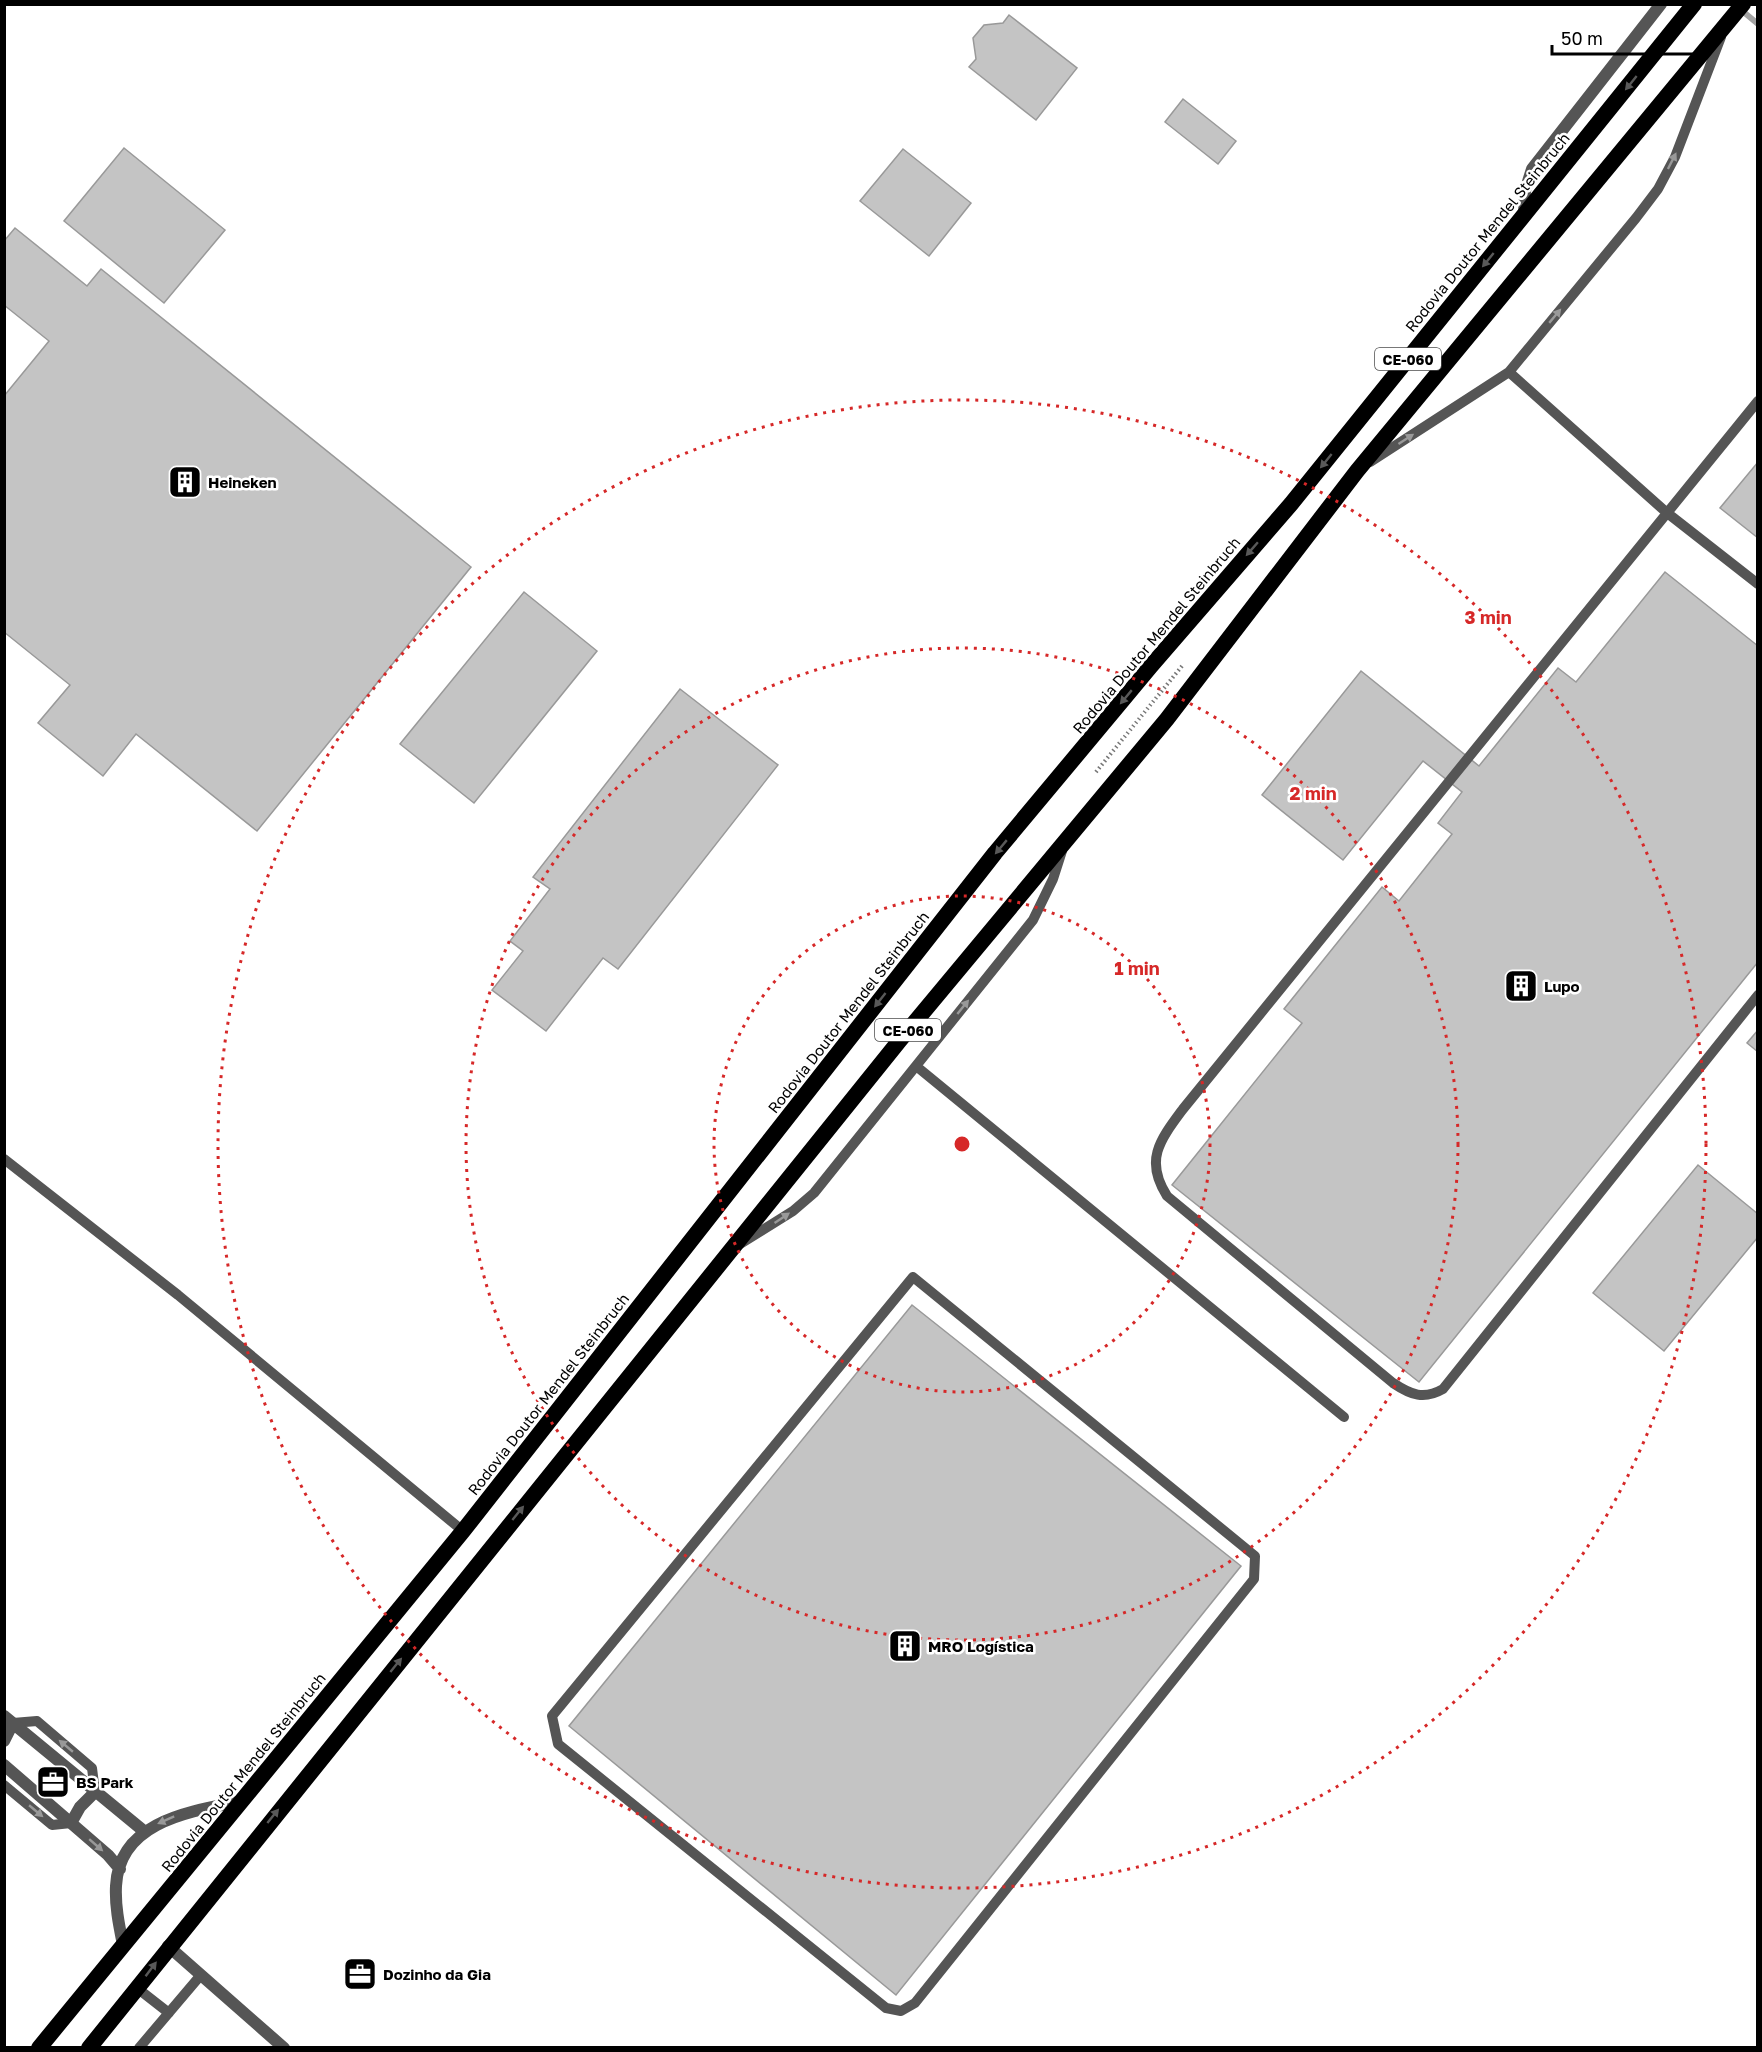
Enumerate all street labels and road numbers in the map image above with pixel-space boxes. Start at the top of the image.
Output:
street label: Rodovia Doutor Mendel Steinbruch [1401,129,1573,335]
road number: CE-060 [1375,348,1441,370]
street label: Rodovia Doutor Mendel Steinbruch [1068,533,1244,737]
street label: Rodovia Doutor Mendel Steinbruch [764,908,932,1116]
road number: CE-060 [875,1019,941,1041]
street label: Rodovia Doutor Mendel Steinbruch [464,1290,632,1498]
street label: Rodovia Doutor Mendel Steinbruch [157,1669,329,1875]

